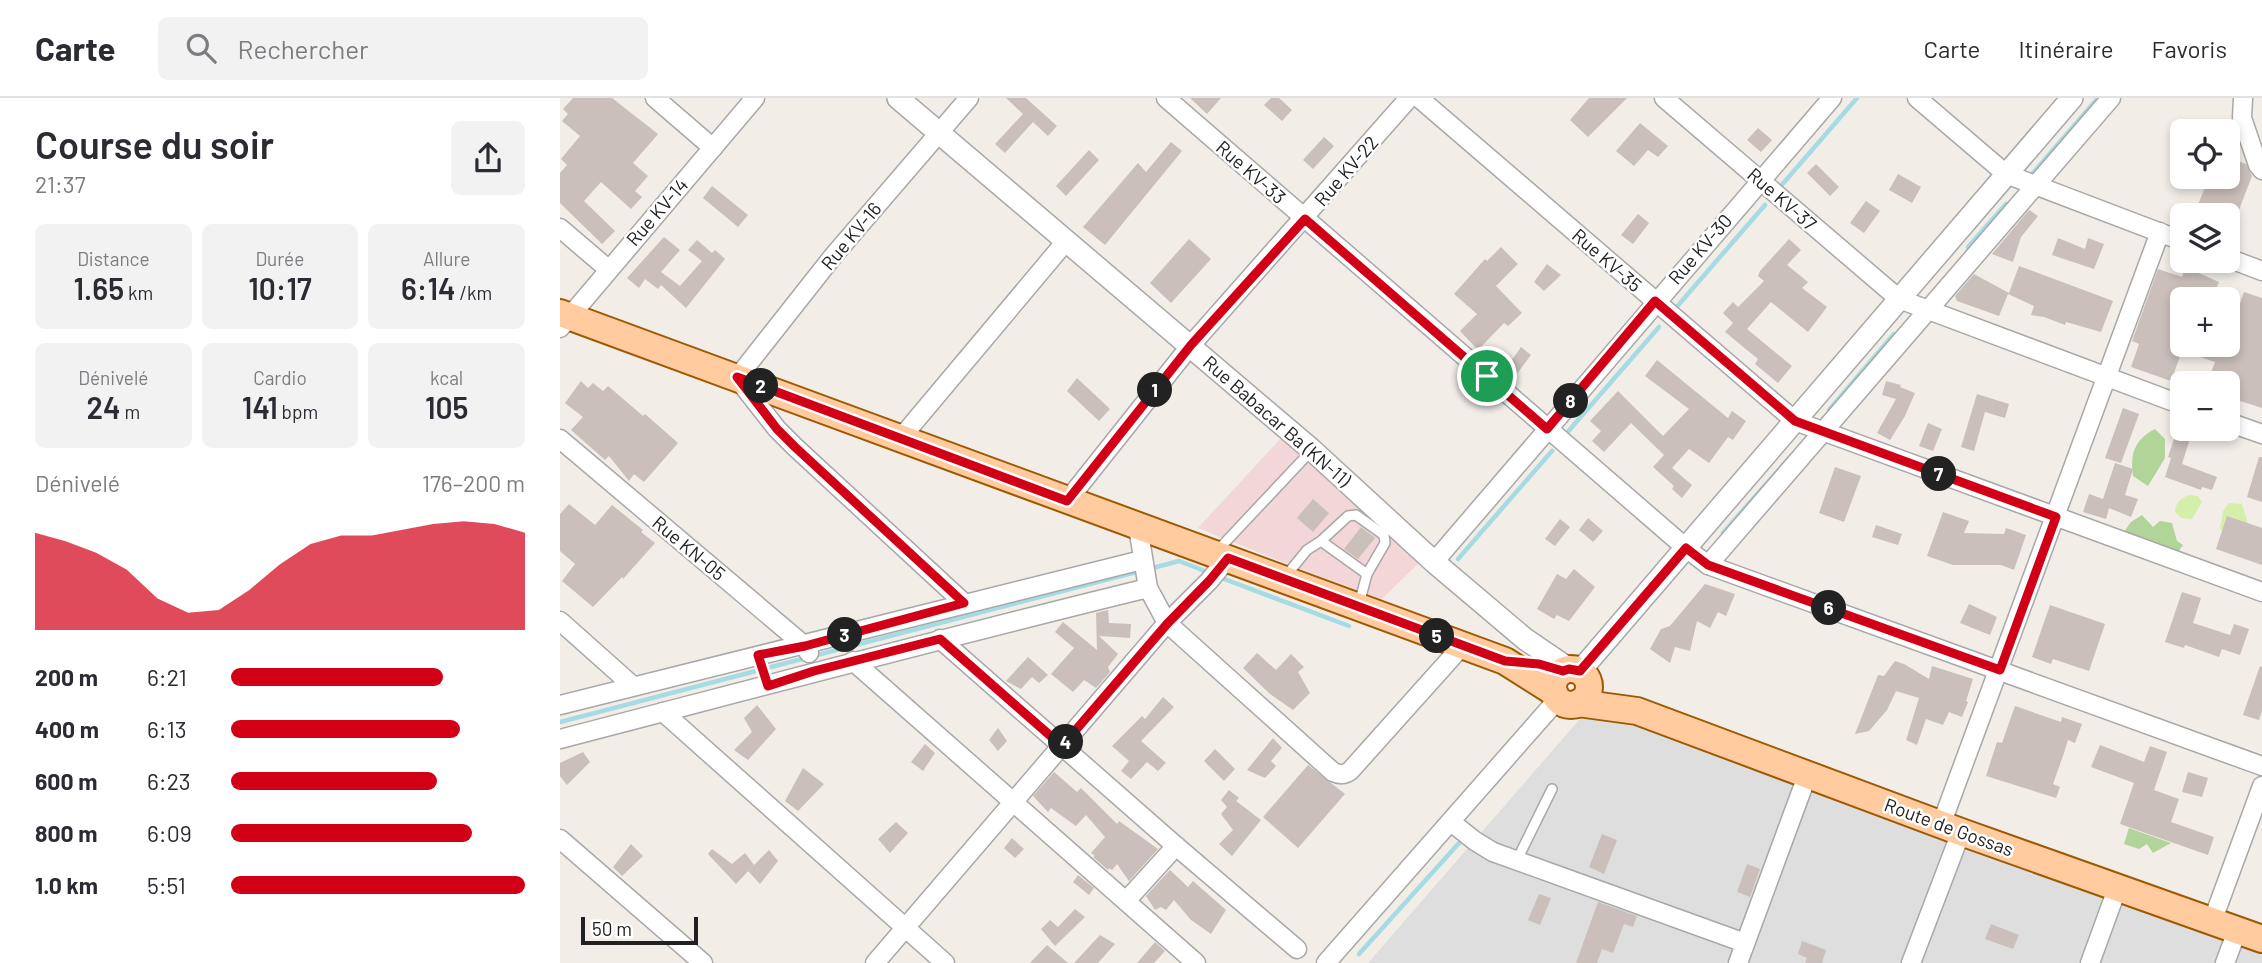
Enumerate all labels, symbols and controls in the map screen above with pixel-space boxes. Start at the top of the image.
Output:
search box [158,17,648,80]
text: Carte [35,28,116,68]
icon: search [182,29,220,67]
text: Rechercher [238,33,368,64]
text: Carte [1924,34,1980,63]
text: Itinéraire [2018,34,2114,63]
text: Favoris [2152,34,2227,63]
map controls [2170,119,2240,441]
button: locate [2170,119,2240,189]
text: Course du soir [35,121,274,167]
button: share [451,121,525,195]
street label: Rue KV-22 [1309,131,1382,210]
street label: Rue KV-33 [1212,135,1291,208]
street label: Rue KV-37 [1743,162,1822,235]
text: 21:37 [35,170,86,198]
street label: Rue KV-14 [621,173,692,250]
street label: Rue KV-16 [816,197,886,274]
button: layers [2170,203,2240,273]
street label: Rue KV-30 [1663,209,1736,289]
street label: Rue KV-35 [1568,223,1647,296]
text: Distance [77,247,150,270]
text: Durée [256,247,304,270]
text: Allure [423,247,470,270]
text: 1.65 [74,270,124,306]
text: 10:17 [248,270,312,306]
text: 6:14 [401,270,456,306]
text: km [124,281,153,304]
text: /km [456,281,492,304]
button: + [2170,287,2240,357]
pin [1457,346,1517,406]
street label: Rue Babacar Ba (KN-11) [1199,350,1357,492]
icon: arrive [1468,357,1506,395]
text: Dénivelé [78,366,148,389]
text: Cardio [253,366,307,389]
text: kcal [430,366,463,389]
pin: 2 [744,368,778,404]
button: − [2170,371,2240,441]
pin: 1 [1138,372,1172,408]
text: 2 [755,374,766,397]
text: 1 [1151,378,1158,401]
pin: 8 [1553,384,1588,418]
text: 24 [87,389,121,425]
text: 141 [242,389,278,425]
text: 105 [425,389,468,425]
text: 8 [1565,389,1576,412]
text: m [121,400,140,423]
text: bpm [278,400,318,423]
pin: 7 [1922,456,1956,492]
text: 7 [1934,462,1943,485]
text: Dénivelé [35,469,120,497]
text: 176–200 m [422,469,525,497]
street label: Rue KN-05 [648,510,730,585]
pin: 6 [1812,590,1846,626]
text: 6 [1823,596,1834,619]
pin: 3 [828,618,862,652]
pin: 5 [1420,618,1454,654]
text: 3 [839,623,850,646]
text: 5 [1431,624,1442,647]
text: 200 m [35,663,98,691]
text: 6:21 [147,663,187,691]
text: 400 m [35,715,99,743]
text: 6:13 [147,715,187,743]
pin: 4 [1049,724,1084,760]
text: 4 [1060,730,1071,753]
text: 600 m [35,767,97,795]
text: 6:23 [147,767,191,795]
street label: Route de Gossas [1881,793,2017,861]
text: 800 m [35,819,97,847]
text: 6:09 [147,819,192,847]
text: 1.0 km [35,871,98,899]
text: 5:51 [147,871,186,899]
scale bar [581,914,698,946]
text: 50 m [592,917,632,940]

